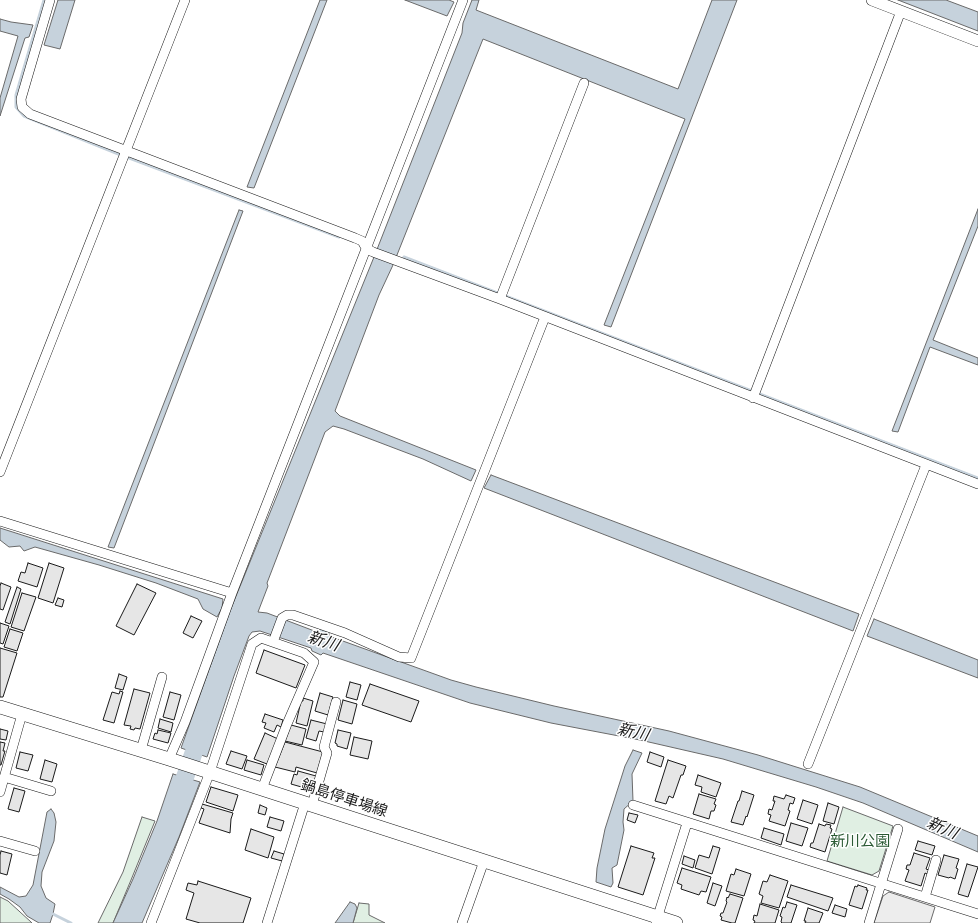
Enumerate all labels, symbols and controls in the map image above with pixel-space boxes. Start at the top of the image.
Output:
water label: 新川 [305,628,341,656]
water label: 新川 [615,720,651,746]
street label: 鍋島停車場線 [298,777,390,821]
water label: 新川 [924,814,960,844]
park label: 新川公園 [830,833,890,851]

